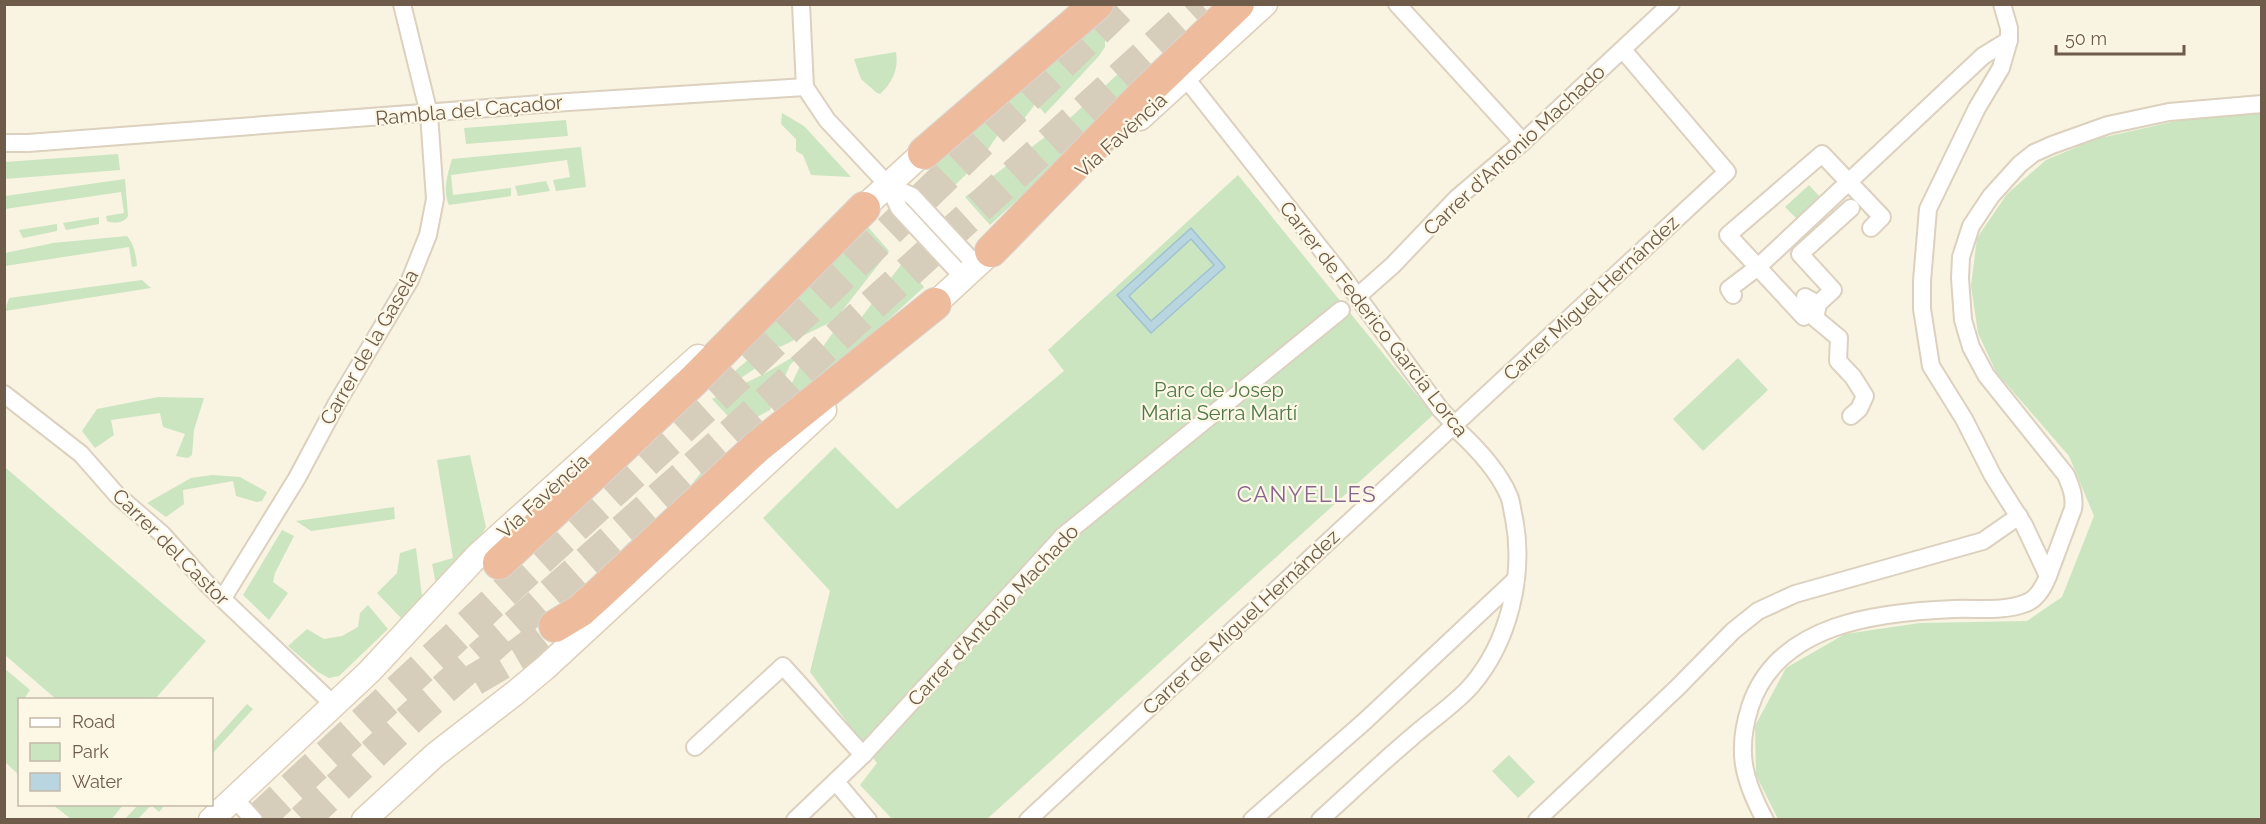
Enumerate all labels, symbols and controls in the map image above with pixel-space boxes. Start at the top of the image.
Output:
scale bar [2056,18,2184,56]
text: 50 m [2065,28,2107,49]
street label: Carrer d'Antonio Machado [1418,59,1610,240]
street label: Via Favència [1070,88,1172,182]
street label: Rambla del Caçador [374,90,564,130]
street label: Carrer de Federico García Lorca [1275,196,1473,442]
street label: Carrer Miguel Hernández [1498,210,1684,386]
street label: Carrer de la Gasela [315,265,423,429]
park label: Parc de Josep Maria Serra Martí [1141,378,1298,425]
street label: Via Favència [492,449,594,543]
district label: CANYELLES [1237,481,1377,507]
street label: Carrer del Castor [108,484,234,610]
street label: Carrer d'Antonio Machado [903,519,1084,711]
street label: Carrer de Miguel Hernández [1138,524,1344,720]
legend [18,698,213,806]
text: Road [72,711,115,732]
text: Park [72,741,109,762]
text: Water [72,771,123,792]

